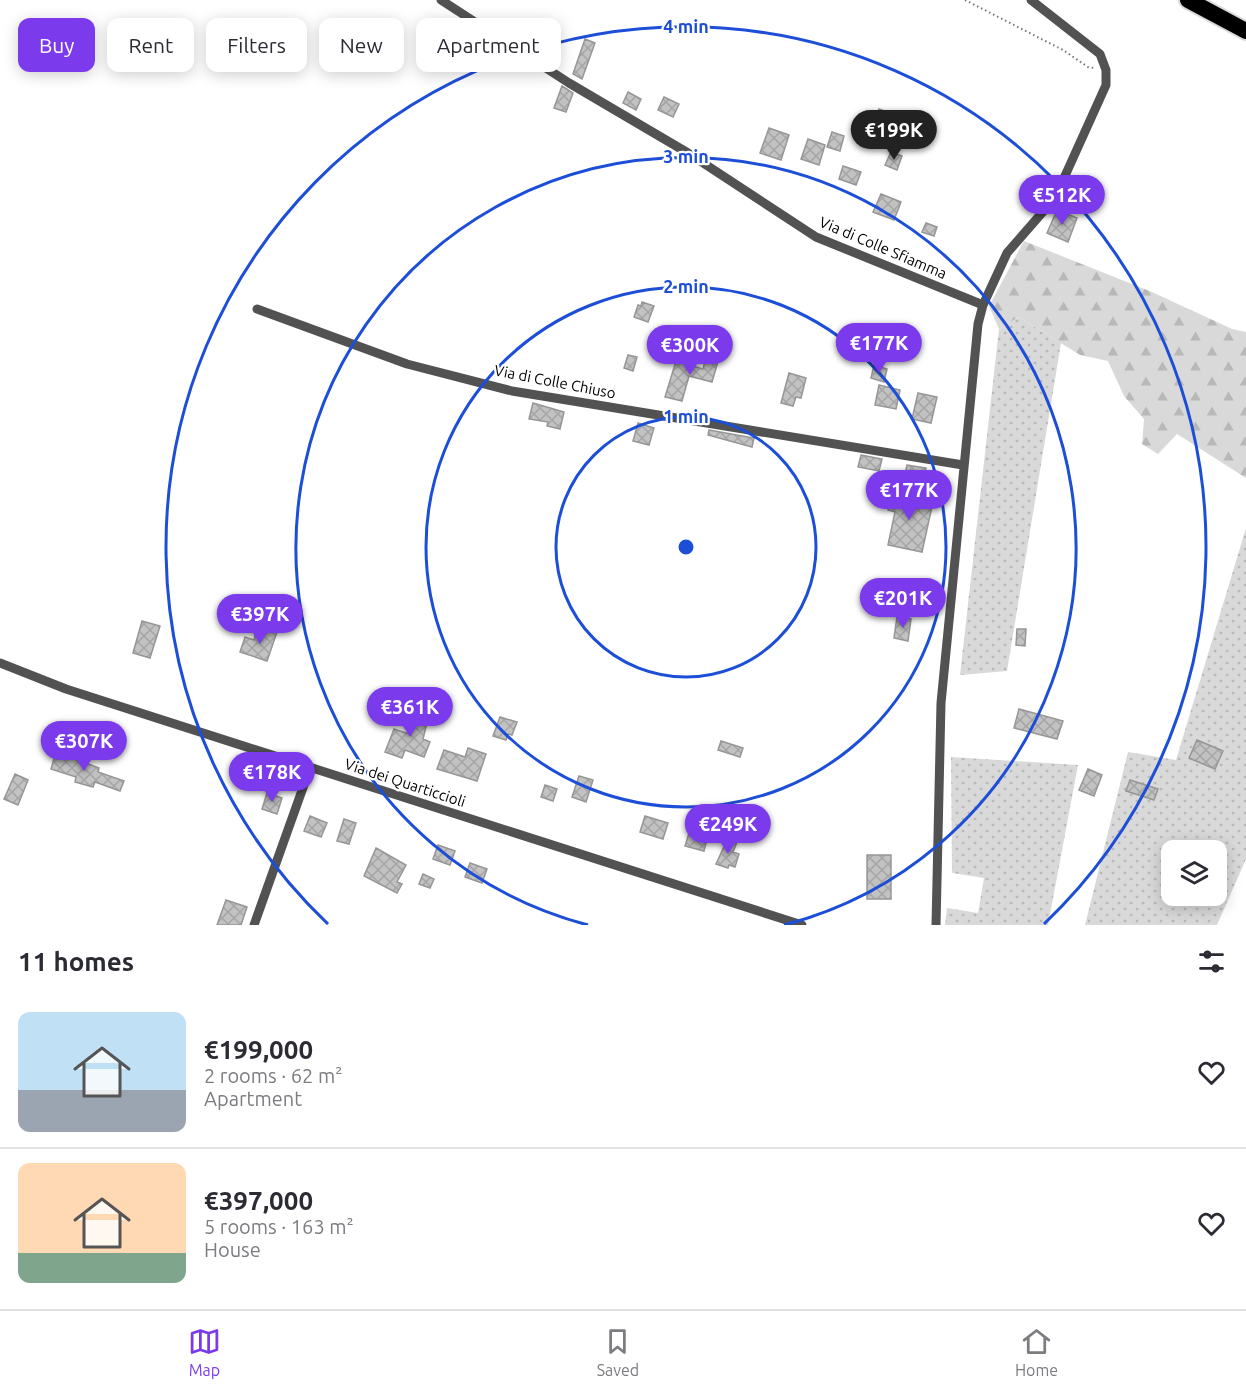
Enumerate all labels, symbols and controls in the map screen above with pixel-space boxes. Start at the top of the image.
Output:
text: 4 min [663,16,709,36]
chip: Buy [18,18,95,72]
chip: Rent [107,18,194,72]
chip: Filters [206,18,307,72]
chip: New [319,18,404,72]
chip: Apartment [416,18,561,72]
pin: €199K [852,110,936,161]
text: €199K [865,118,923,141]
text: 3 min [663,146,709,166]
pin: €512K [1020,175,1104,226]
text: €512K [1033,183,1091,206]
street label: Via di Colle Sfiamma [817,213,949,282]
text: 2 min [663,276,709,296]
pin: €177K [837,323,921,374]
pin: €300K [648,325,732,376]
text: €177K [850,331,908,354]
text: €300K [661,333,719,356]
street label: Via di Colle Chiuso [493,361,617,402]
text: 1 min [663,406,709,426]
pin: €177K [867,470,951,521]
text: €177K [880,478,938,501]
centre of rings [676,537,696,557]
pin: €201K [861,578,945,629]
text: €201K [874,586,932,609]
pin: €397K [218,594,302,645]
text: €397K [231,602,289,625]
pin: €361K [368,687,452,738]
text: €361K [381,695,439,718]
pin: €307K [42,721,126,772]
text: €307K [55,729,113,752]
pin: €178K [230,752,314,803]
street label: Via dei Quarticcioli [343,755,468,810]
text: €178K [243,760,301,783]
pin: €249K [686,804,770,855]
text: €249K [699,812,757,835]
map controls [1161,840,1227,906]
button: layers [1161,840,1227,906]
icon: filters [1195,945,1228,978]
text: 11 homes [18,947,134,976]
text: €199,000 [204,1035,313,1064]
icon: home [66,1036,138,1108]
icon: heart [1195,1056,1228,1089]
text: 2 rooms · 62 m² [204,1064,342,1087]
text: Apartment [204,1087,302,1110]
text: €397,000 [204,1186,313,1215]
icon: home [66,1187,138,1259]
icon: heart [1195,1207,1228,1240]
text: 5 rooms · 163 m² [204,1215,354,1238]
text: House [204,1238,261,1261]
tab: Map [188,1325,221,1379]
tab: Saved [597,1325,639,1379]
tab: Home [1015,1325,1058,1379]

